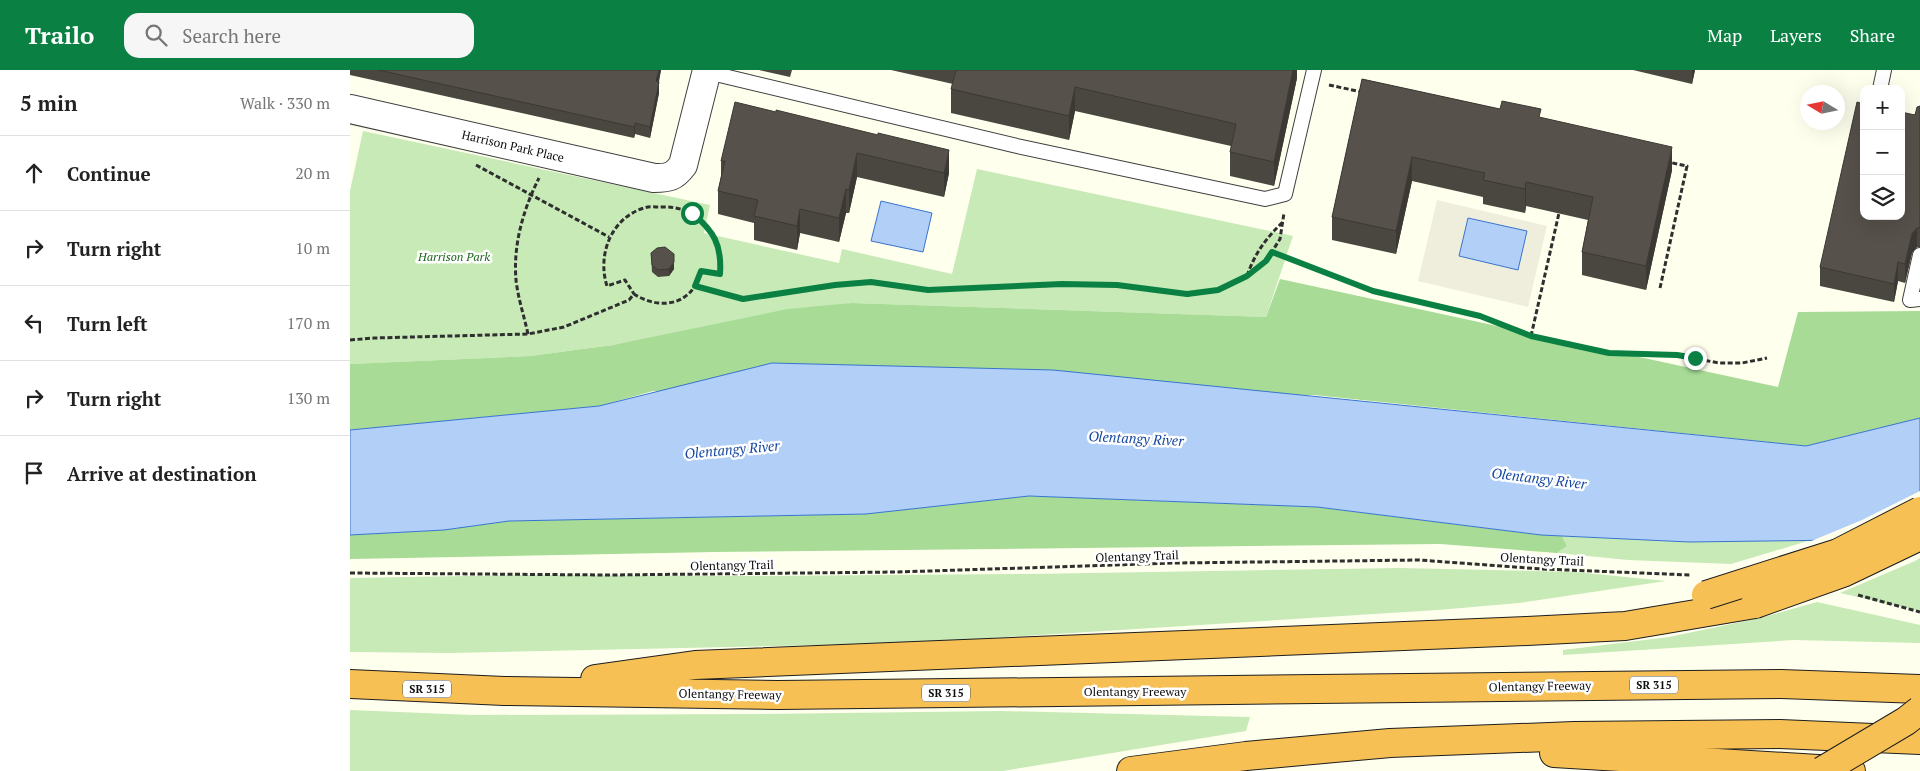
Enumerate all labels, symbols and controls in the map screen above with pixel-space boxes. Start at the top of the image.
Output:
search box [124,13,474,58]
text: Trailo [25,19,94,51]
icon: search [142,21,170,49]
text: Search here [182,23,281,48]
text: Map [1707,23,1742,47]
text: Layers [1770,23,1822,47]
text: Share [1850,23,1895,47]
north arrow [1800,85,1845,130]
map controls [1860,85,1905,220]
button: + [1860,85,1905,130]
text: 5 min [20,89,77,117]
text: Walk · 330 m [240,92,330,114]
street label: Harrison Park Place [460,127,566,165]
button: − [1860,130,1905,175]
icon: ahead [20,159,48,187]
text: Continue [67,161,151,186]
text: 20 m [295,162,330,184]
button: layers [1860,175,1905,220]
route start [681,202,704,225]
icon: right [20,234,48,262]
text: Turn right [67,236,161,261]
text: 10 m [295,237,330,259]
park label: Harrison Park [417,249,490,264]
icon: left [20,309,48,337]
text: Turn left [67,311,148,336]
text: 170 m [287,312,330,334]
route end [1684,347,1707,370]
icon: right [20,384,48,412]
text: Turn right [67,386,161,411]
text: 130 m [287,387,330,409]
water label: Olentangy River [1088,426,1185,450]
water label: Olentangy River [684,435,781,463]
icon: arrive [20,459,48,487]
text: Arrive at destination [67,461,256,486]
water label: Olentangy River [1491,463,1588,493]
street label: Olentangy Trail [1095,547,1179,565]
street label: Olentangy Trail [1500,549,1584,569]
street label: Olentangy Trail [690,557,774,573]
road number: SR 315 [1630,676,1678,694]
street label: Olentangy Freeway [1489,678,1592,694]
road number: SR 315 [403,680,451,698]
road number: SR 315 [922,684,970,702]
street label: Olentangy Freeway [1084,684,1187,699]
street label: Olentangy Freeway [679,686,782,702]

